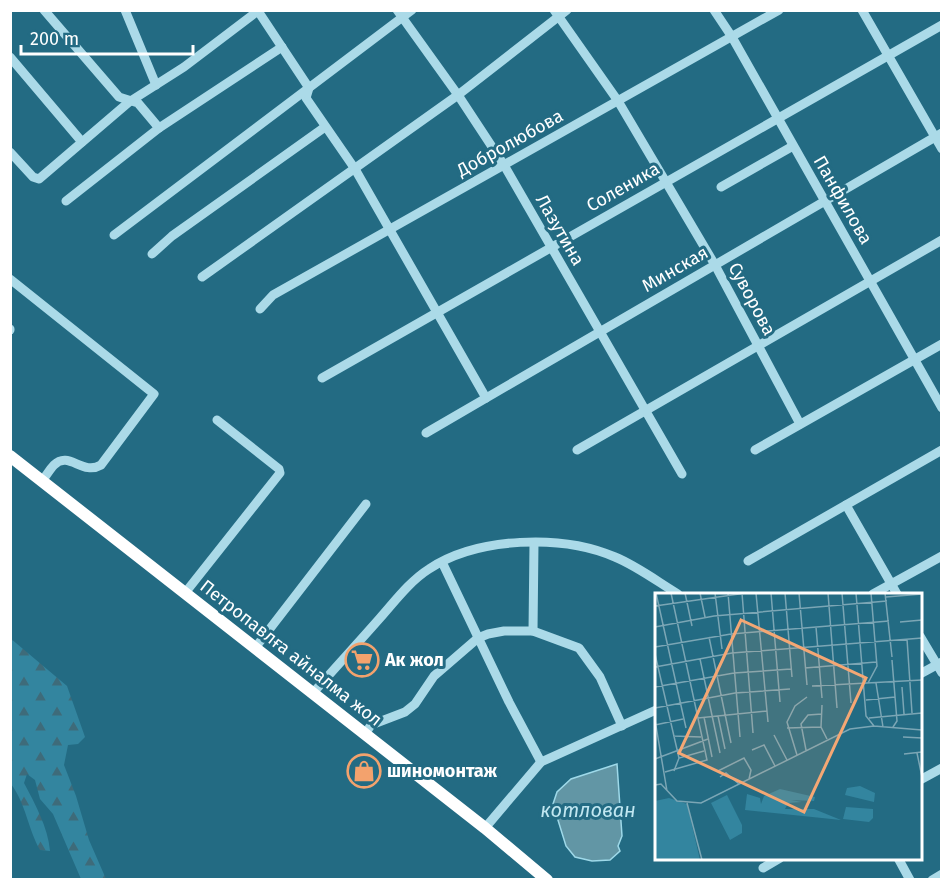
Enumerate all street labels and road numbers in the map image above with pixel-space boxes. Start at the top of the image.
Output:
street label: Добролюбова [452,105,567,182]
street label: Панфилова [809,152,877,248]
street label: Соленика [583,157,663,217]
street label: Лазутина [531,190,589,270]
street label: Минская [638,241,712,297]
street label: Суворова [724,259,780,339]
street label: Петропавлға айналма жол [196,575,386,731]

